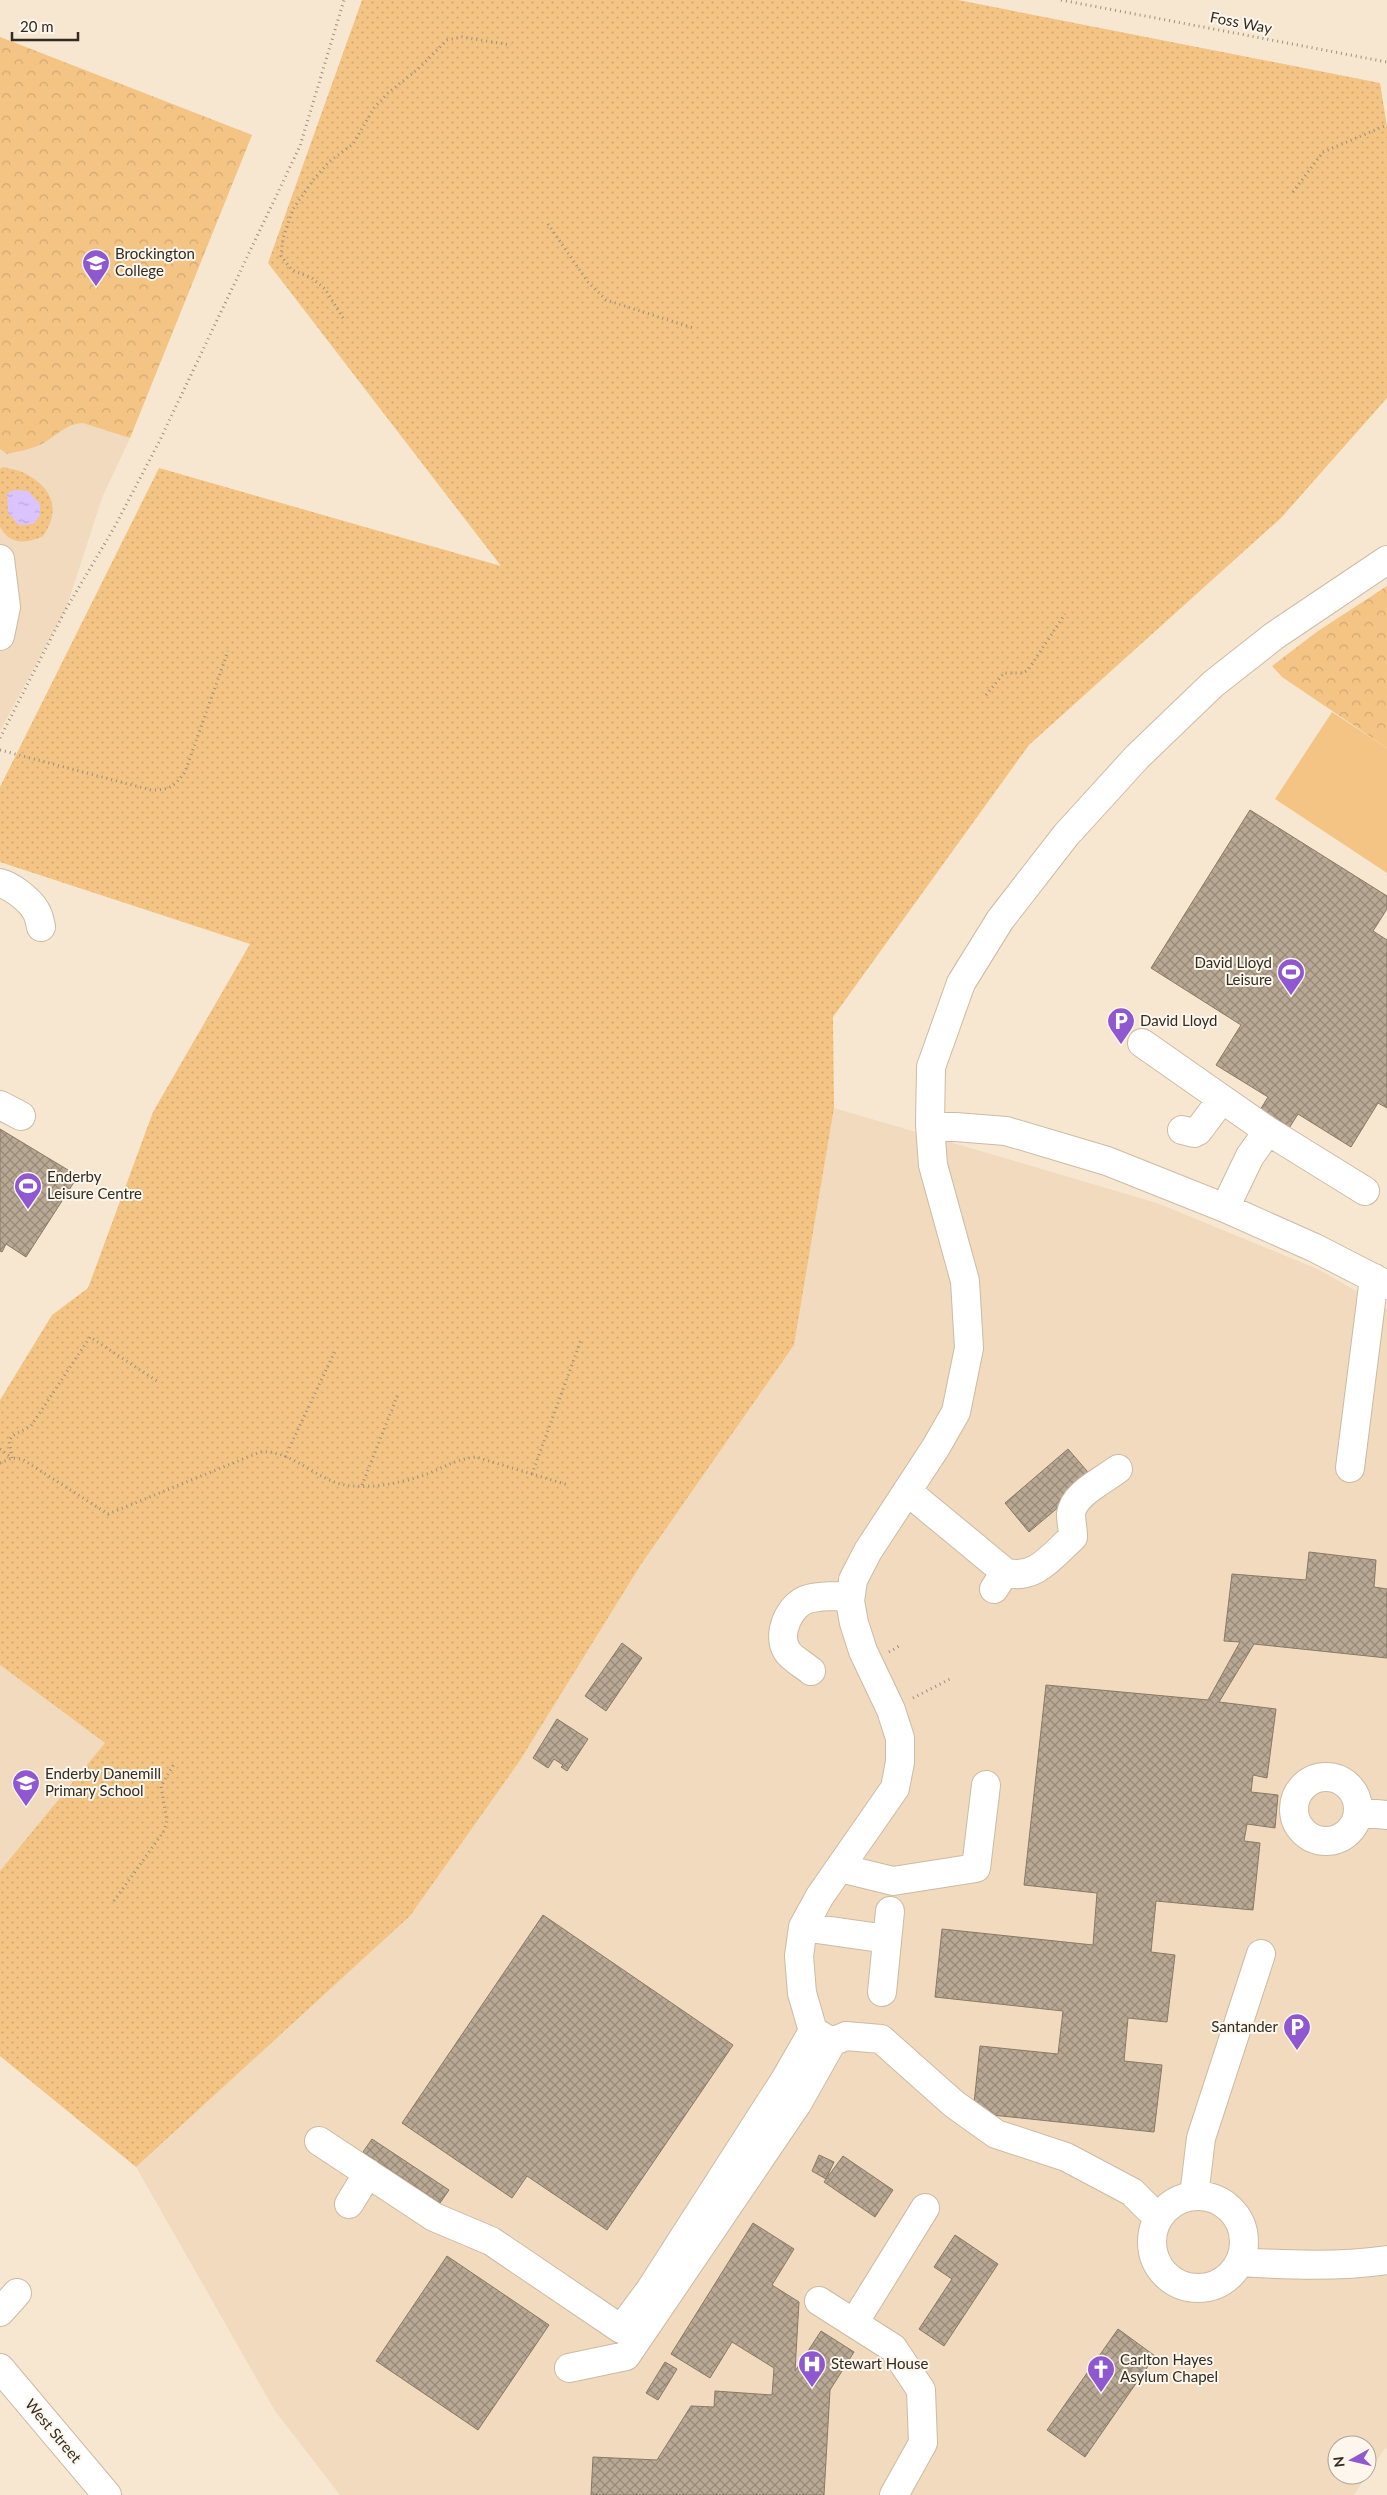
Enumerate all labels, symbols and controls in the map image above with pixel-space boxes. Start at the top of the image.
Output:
street label: Foss Way [1209,7,1274,37]
scale bar [12,10,79,42]
text: 20 m [20,17,54,35]
place label: Brockington College [115,244,195,279]
school or university icon: Brockington College [81,248,111,287]
place label: David Lloyd Leisure [1194,953,1272,988]
sports icon: David Lloyd Leisure [1276,957,1306,996]
parking icon: David Lloyd [1106,1006,1136,1045]
place label: David Lloyd [1140,1011,1218,1029]
place label: Enderby Leisure Centre [47,1167,142,1202]
sports icon: Enderby Leisure Centre [13,1171,43,1210]
place label: Enderby Danemill Primary School [45,1764,161,1799]
school or university icon: Enderby Danemill Primary School [11,1768,41,1807]
parking icon: Santander [1282,2012,1312,2051]
place label: Santander [1211,2017,1279,2035]
hospital icon: Stewart House [797,2349,827,2388]
place label: Carlton Hayes Asylum Chapel [1120,2350,1218,2385]
place label: Stewart House [831,2354,928,2372]
church icon: Carlton Hayes Asylum Chapel [1086,2354,1116,2393]
street label: West Street [22,2395,86,2466]
north arrow [1327,2435,1377,2485]
text: N [1329,2455,1348,2468]

